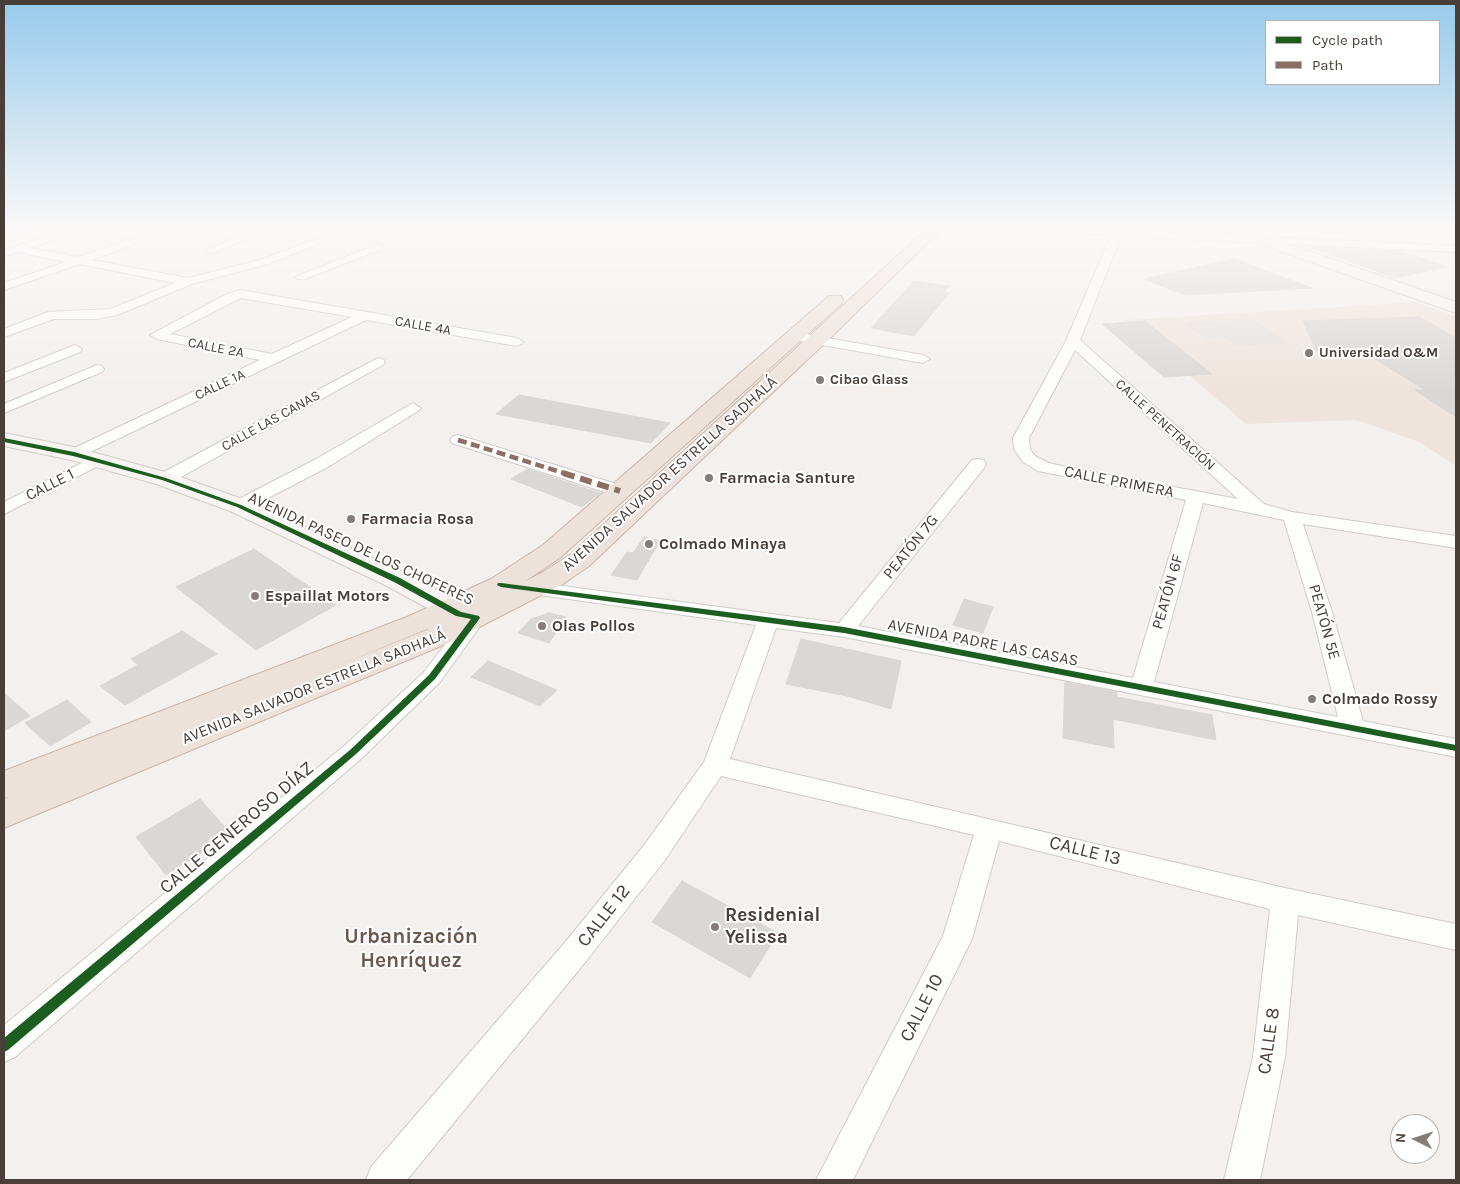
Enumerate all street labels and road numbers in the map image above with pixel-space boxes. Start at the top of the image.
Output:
street label: CALLE 4A [394,313,452,339]
street label: CALLE 2A [186,334,246,362]
street label: CALLE 1A [192,366,248,404]
street label: AVENIDA SALVADOR ESTRELLA SADHALÁ [558,372,782,576]
street label: CALLE PENETRACIÓN [1112,376,1218,474]
street label: CALLE LAS CANAS [219,387,323,455]
street label: CALLE PRIMERA [1062,462,1176,502]
street label: CALLE 1 [22,465,78,505]
street label: AVENIDA PASEO DE LOS CHOFERES [245,488,477,610]
street label: PEATÓN 7G [879,511,943,583]
street label: PEATÓN 6F [1148,552,1188,632]
street label: PEATÓN 5E [1304,582,1344,662]
street label: AVENIDA PADRE LAS CASAS [886,615,1080,671]
street label: AVENIDA SALVADOR ESTRELLA SADHALÁ [179,625,449,749]
street label: CALLE GENEROSO DÍAZ [155,757,319,899]
street label: CALLE 13 [1047,831,1123,871]
street label: CALLE 12 [573,880,635,952]
street label: CALLE 10 [895,970,949,1046]
street label: CALLE 8 [1253,1006,1285,1076]

